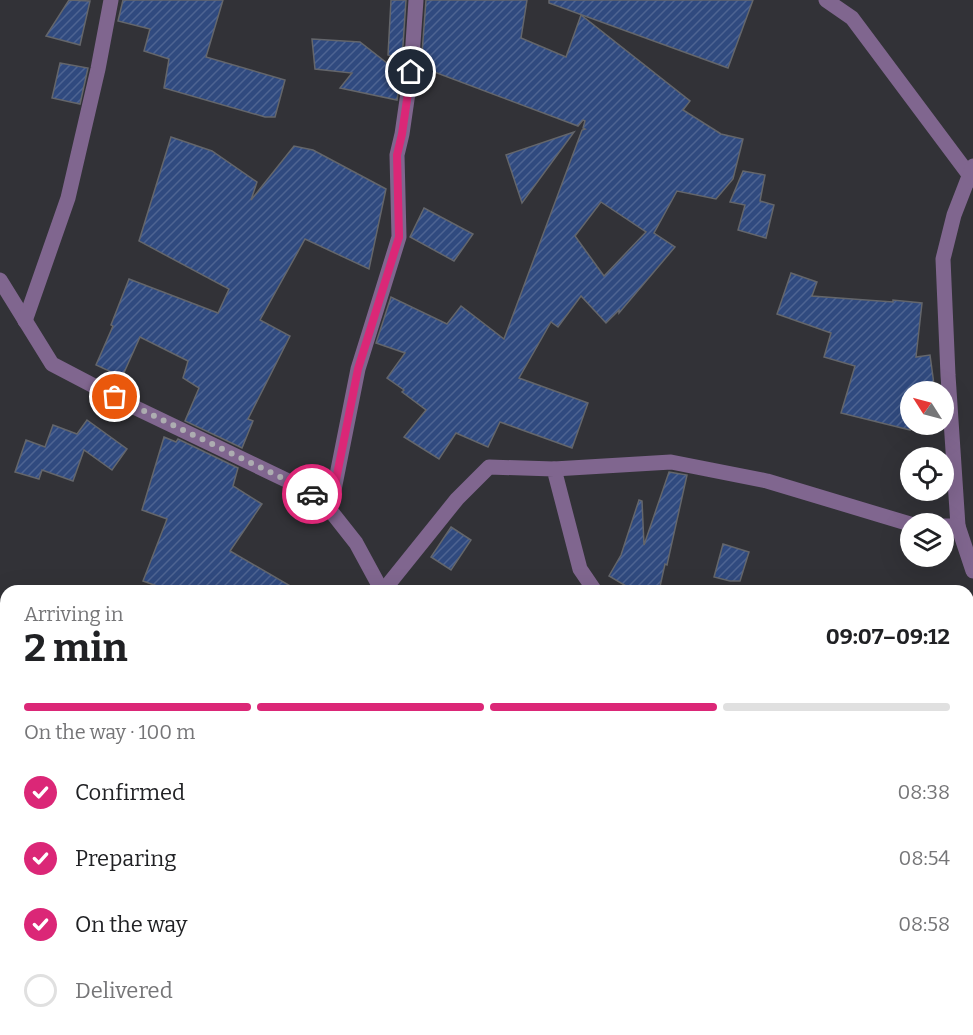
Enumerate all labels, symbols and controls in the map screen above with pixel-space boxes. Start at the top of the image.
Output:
pin [385,46,436,97]
icon: home [394,55,427,88]
pin [89,371,140,422]
icon: bag [98,380,131,413]
north arrow [900,381,954,435]
map controls [900,381,954,567]
button: locate [900,447,954,501]
courier [282,464,342,524]
icon: car [296,478,329,511]
button: layers [900,513,954,567]
text: Arriving in [24,602,123,626]
text: 09:07–09:12 [826,623,950,650]
text: 2 min [24,625,128,671]
text: On the way · 100 m [24,720,195,744]
icon: check [24,776,57,809]
text: Confirmed [75,779,185,806]
text: 08:38 [898,780,950,804]
icon: check [24,842,57,875]
text: Preparing [75,845,177,872]
text: 08:54 [899,846,950,870]
icon: check [24,908,57,941]
text: On the way [75,911,187,938]
text: 08:58 [898,912,950,936]
text: Delivered [75,977,173,1004]

